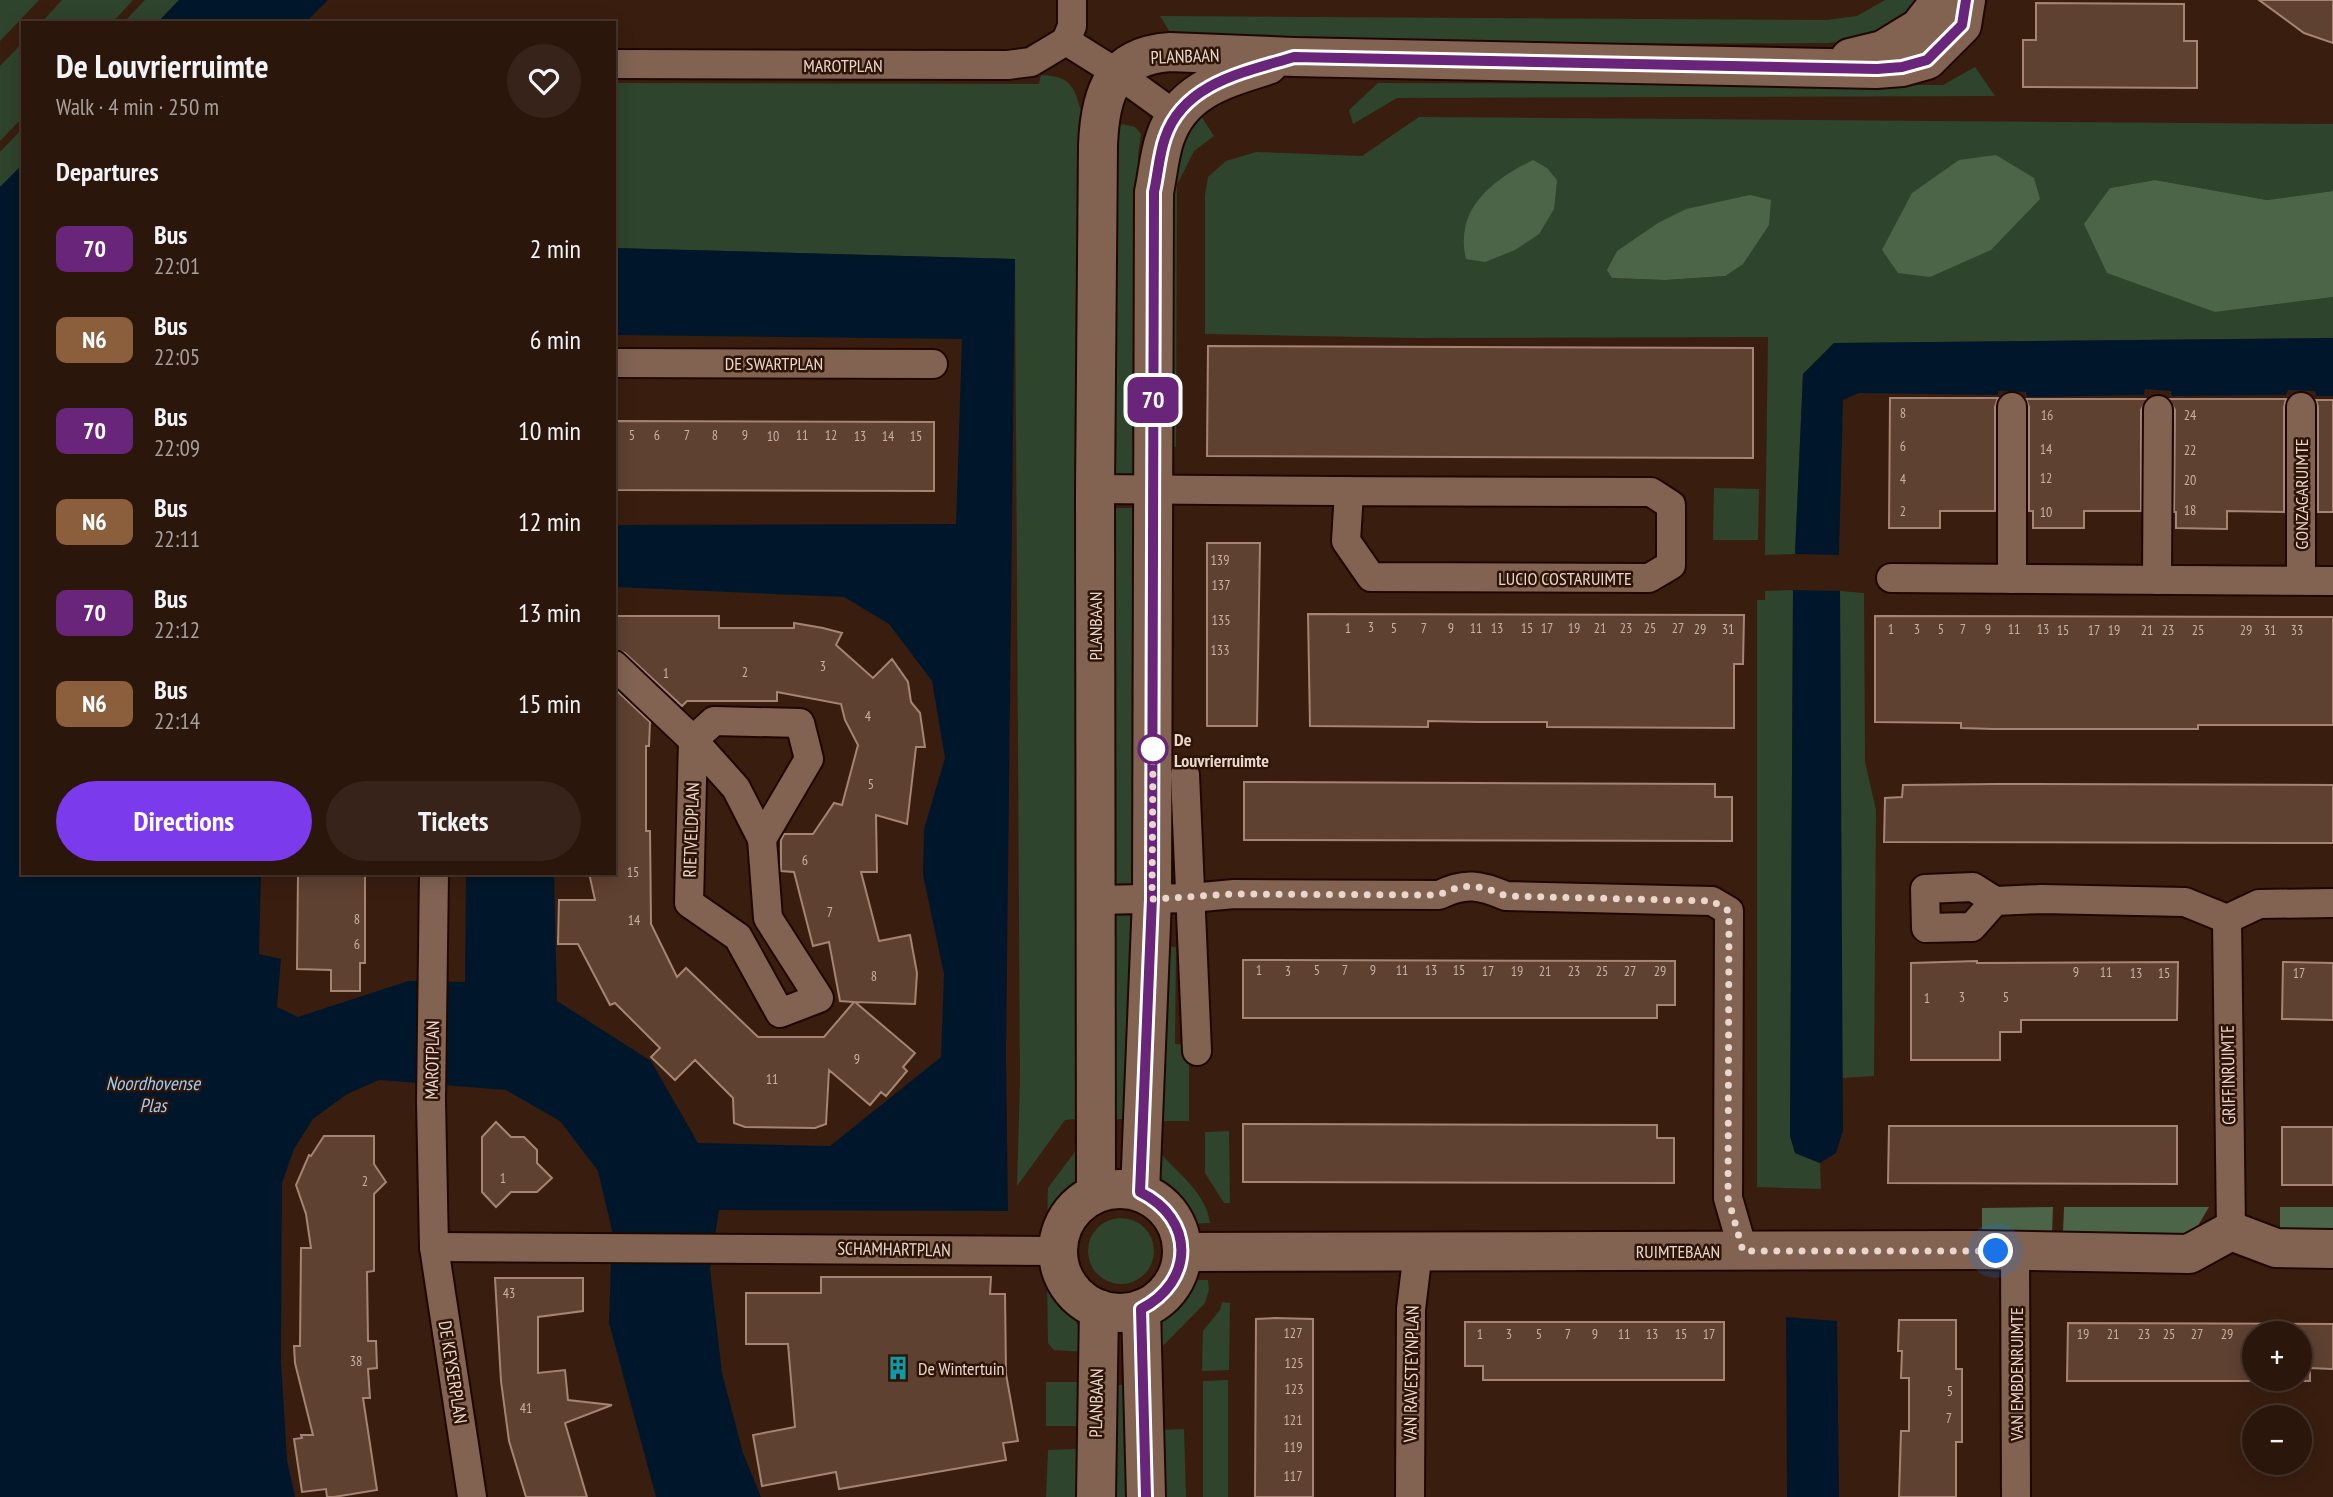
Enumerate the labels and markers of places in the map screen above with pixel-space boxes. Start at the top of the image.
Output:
place label: De Louvrierruimte [1174,728,1269,772]
marker: De Louvrierruimte [1138,734,1168,764]
building icon: De Wintertuin [884,1354,912,1382]
place label: De Wintertuin [918,1357,1005,1380]

